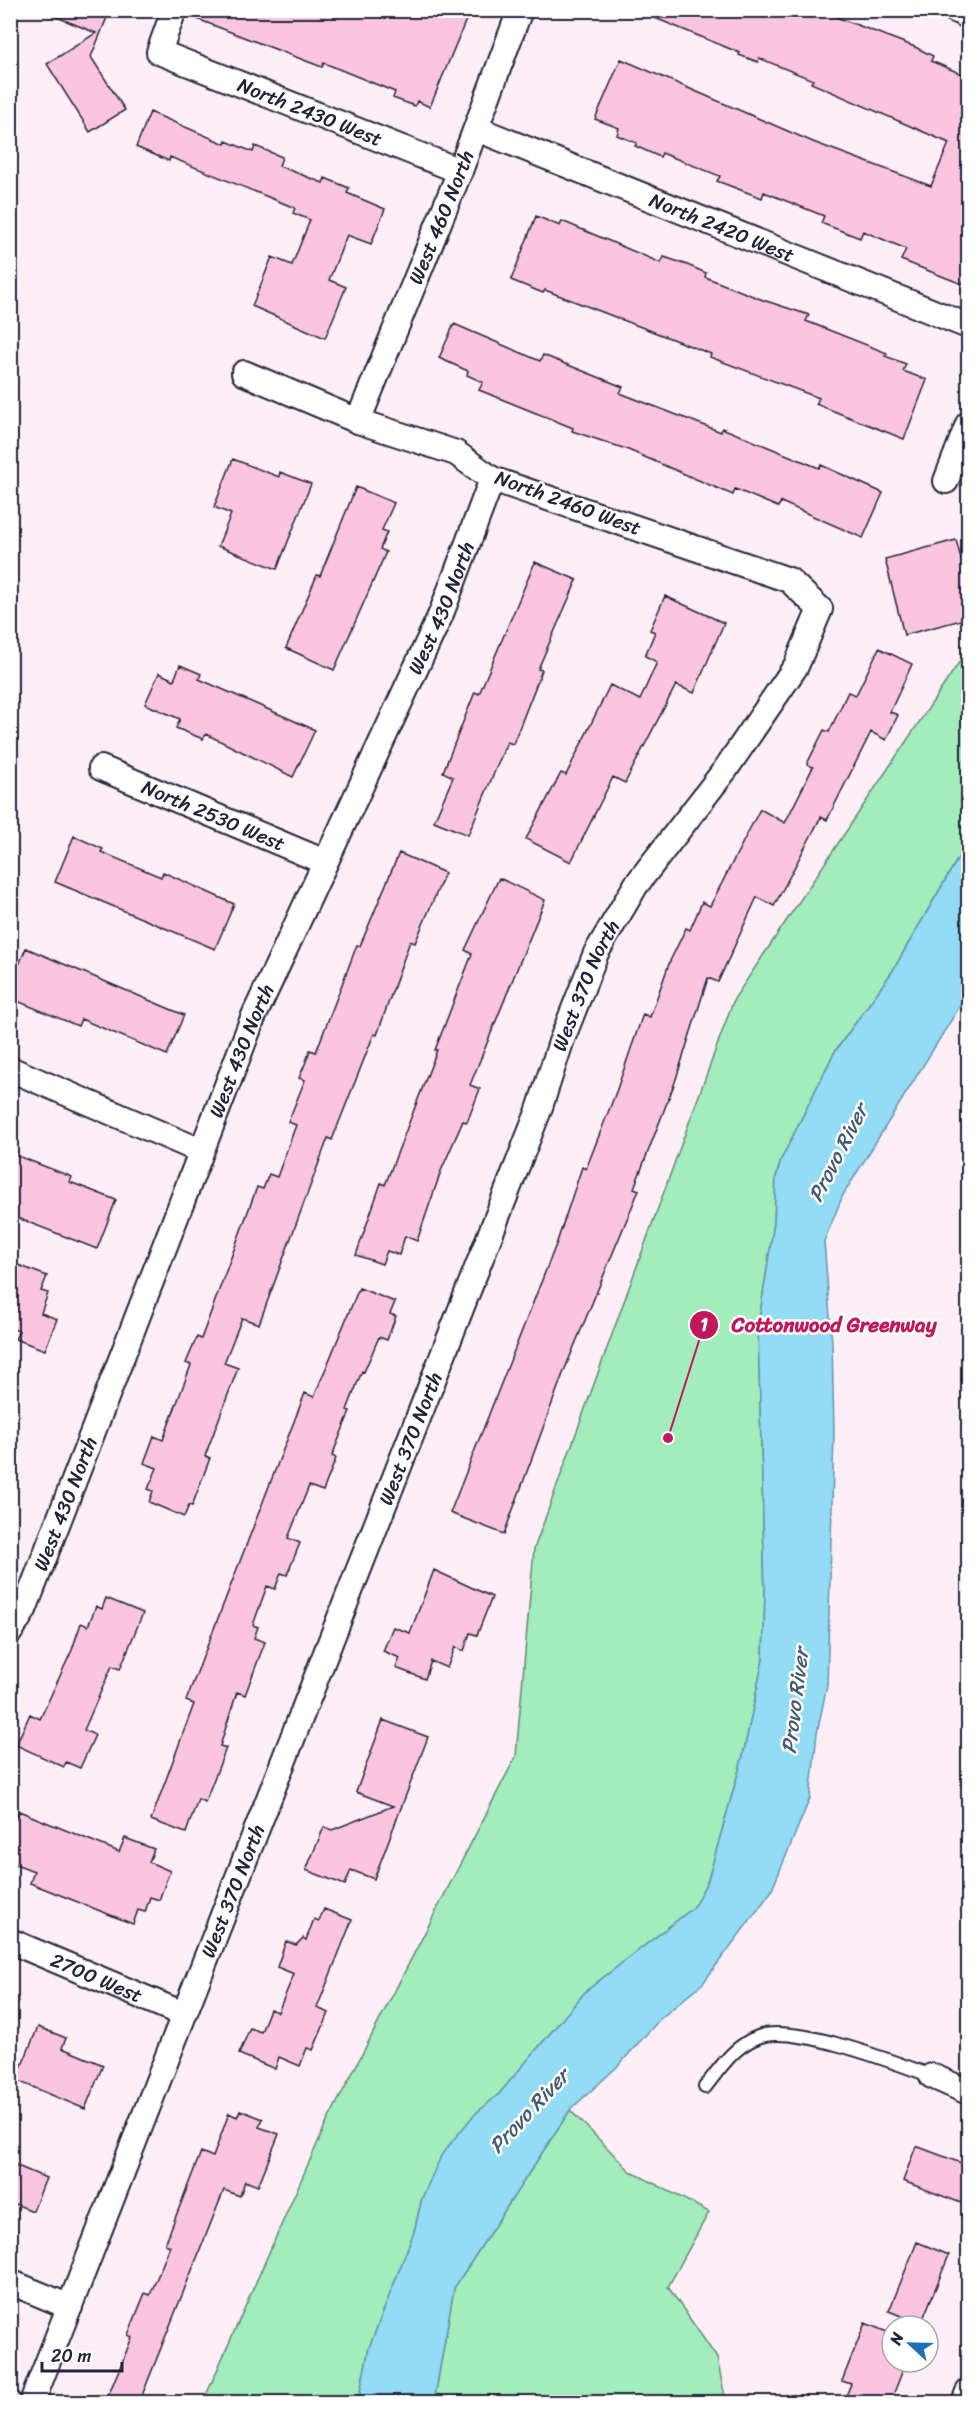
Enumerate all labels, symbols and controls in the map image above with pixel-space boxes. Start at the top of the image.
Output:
street label: North 2430 West [232,67,388,156]
street label: West 460 North [398,145,484,290]
street label: North 2420 West [644,182,800,272]
street label: North 2460 West [490,460,646,546]
street label: West 430 North [398,536,484,681]
street label: North 2530 West [136,769,291,861]
street label: West 370 North [542,913,629,1056]
street label: West 430 North [199,978,284,1123]
water label: Provo River [797,1093,881,1209]
callout: Cottonwood Greenway [689,1305,949,1344]
text: Cottonwood Greenway [730,1306,938,1344]
text: 1 [700,1309,708,1341]
street label: West 370 North [368,1367,452,1510]
street label: West 430 North [23,1431,107,1576]
water label: Provo River [770,1642,821,1756]
street label: West 370 North [191,1819,275,1963]
street label: 2700 West [45,1943,148,2013]
water label: Provo River [479,2056,582,2163]
north arrow [880,2314,940,2374]
text: N [881,2327,912,2350]
scale bar [42,2335,122,2373]
text: 20 m [51,2340,91,2372]

